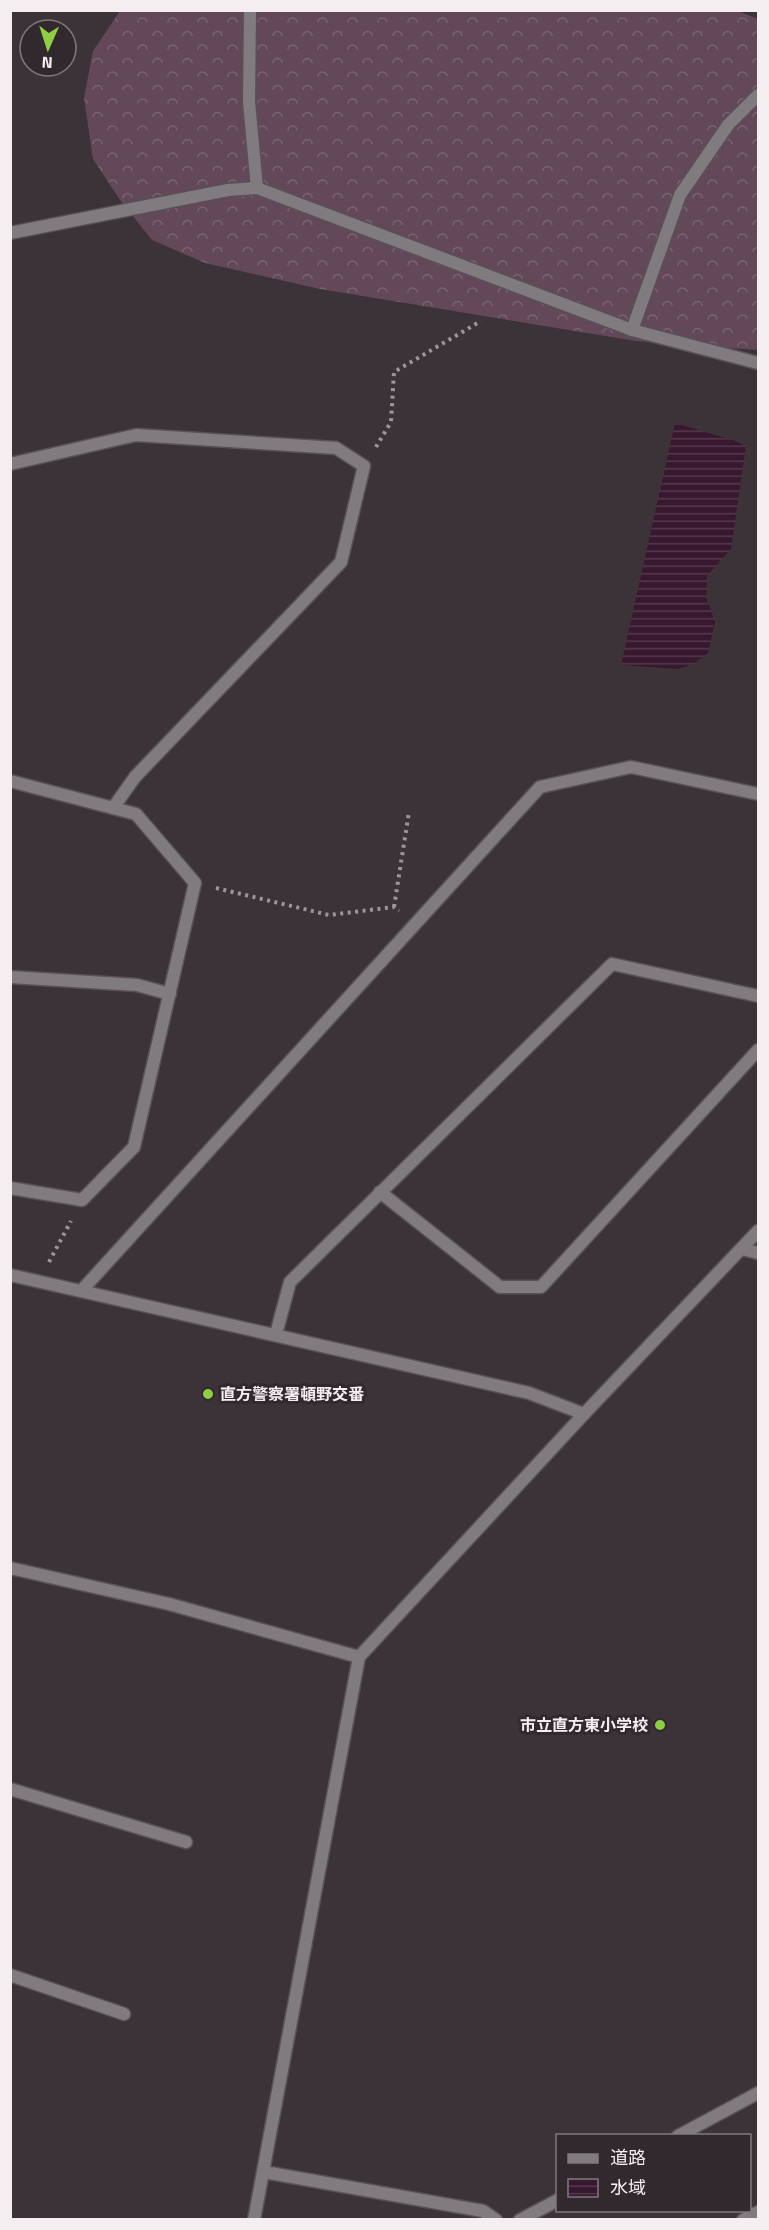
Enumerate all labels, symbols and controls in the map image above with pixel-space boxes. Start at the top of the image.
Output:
north arrow [18,18,78,78]
text: N [41,51,53,75]
place label: 直方警察署頓野交番 [220,1382,364,1406]
marker: 直方警察署頓野交番 [201,1387,215,1401]
place label: 市立直方東小学校 [520,1713,648,1737]
marker: 市立直方東小学校 [653,1718,667,1732]
legend [556,2134,751,2212]
text: 道路 [610,2144,646,2171]
text: 水域 [610,2174,646,2201]

